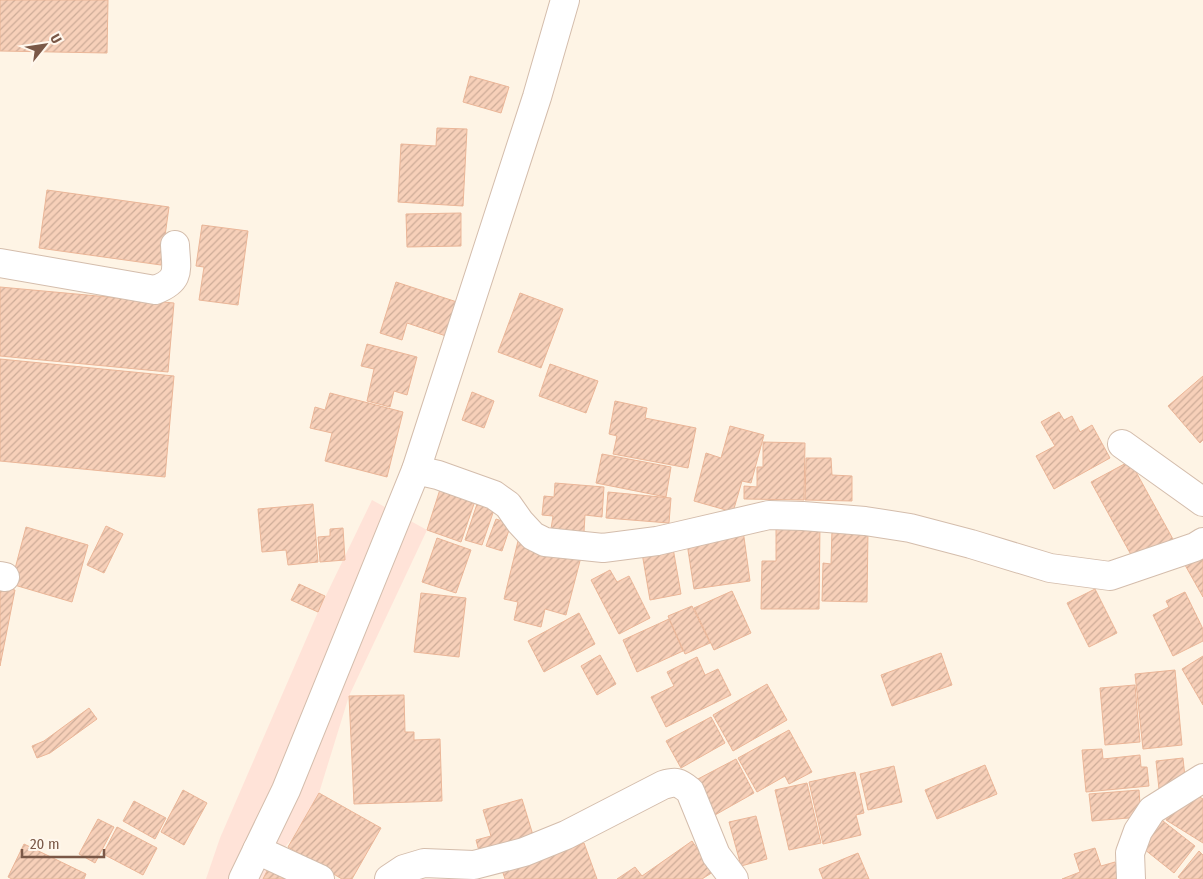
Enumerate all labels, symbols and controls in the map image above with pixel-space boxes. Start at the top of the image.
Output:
north arrow [20,20,70,70]
text: U [46,31,65,47]
scale bar [22,826,105,858]
text: 20 m [30,835,60,853]

